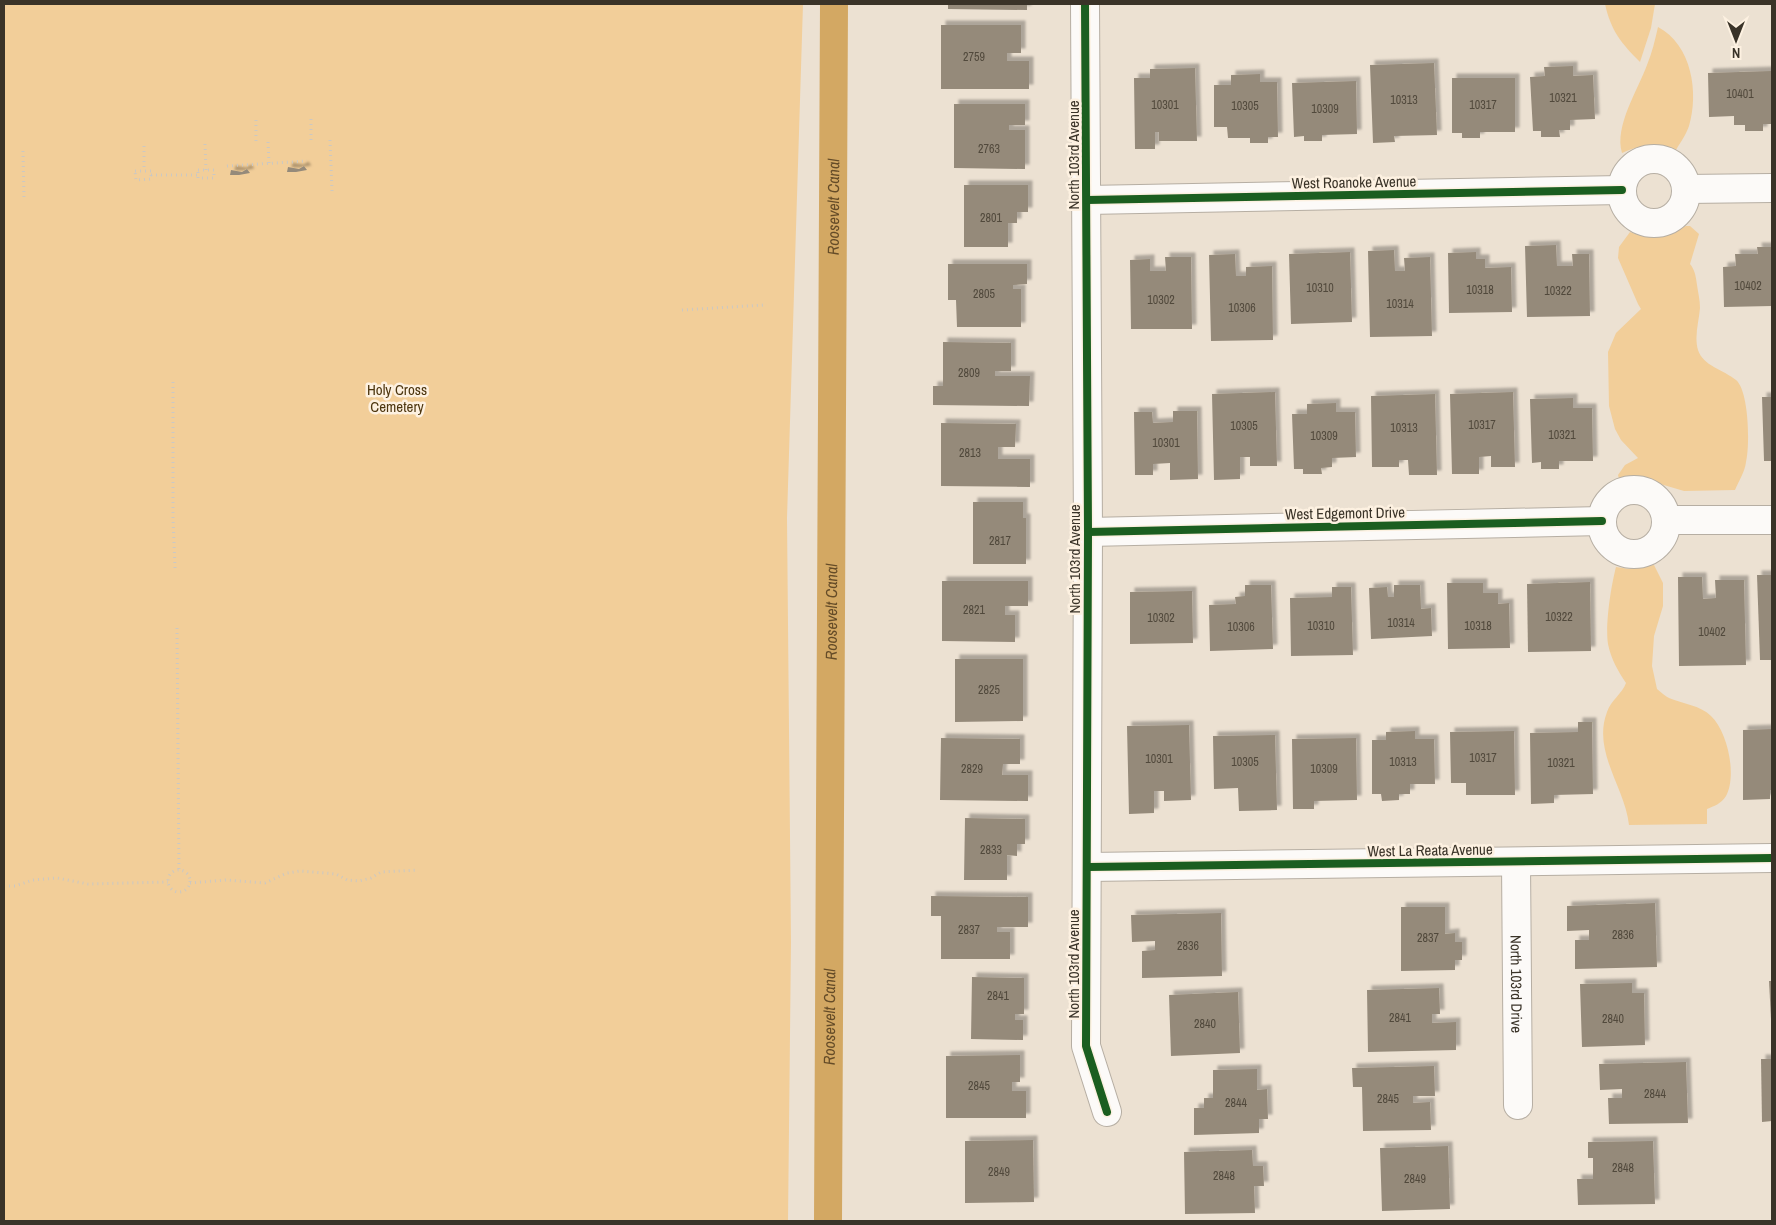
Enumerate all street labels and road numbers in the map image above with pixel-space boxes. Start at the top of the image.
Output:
street label: North 103rd Avenue [1063,100,1084,210]
street label: West Roanoke Avenue [1291,170,1417,194]
street label: West Edgemont Drive [1285,501,1405,525]
street label: North 103rd Avenue [1064,504,1085,614]
street label: West La Reata Avenue [1367,838,1493,862]
street label: North 103rd Avenue [1063,909,1084,1019]
street label: North 103rd Drive [1506,935,1528,1033]

